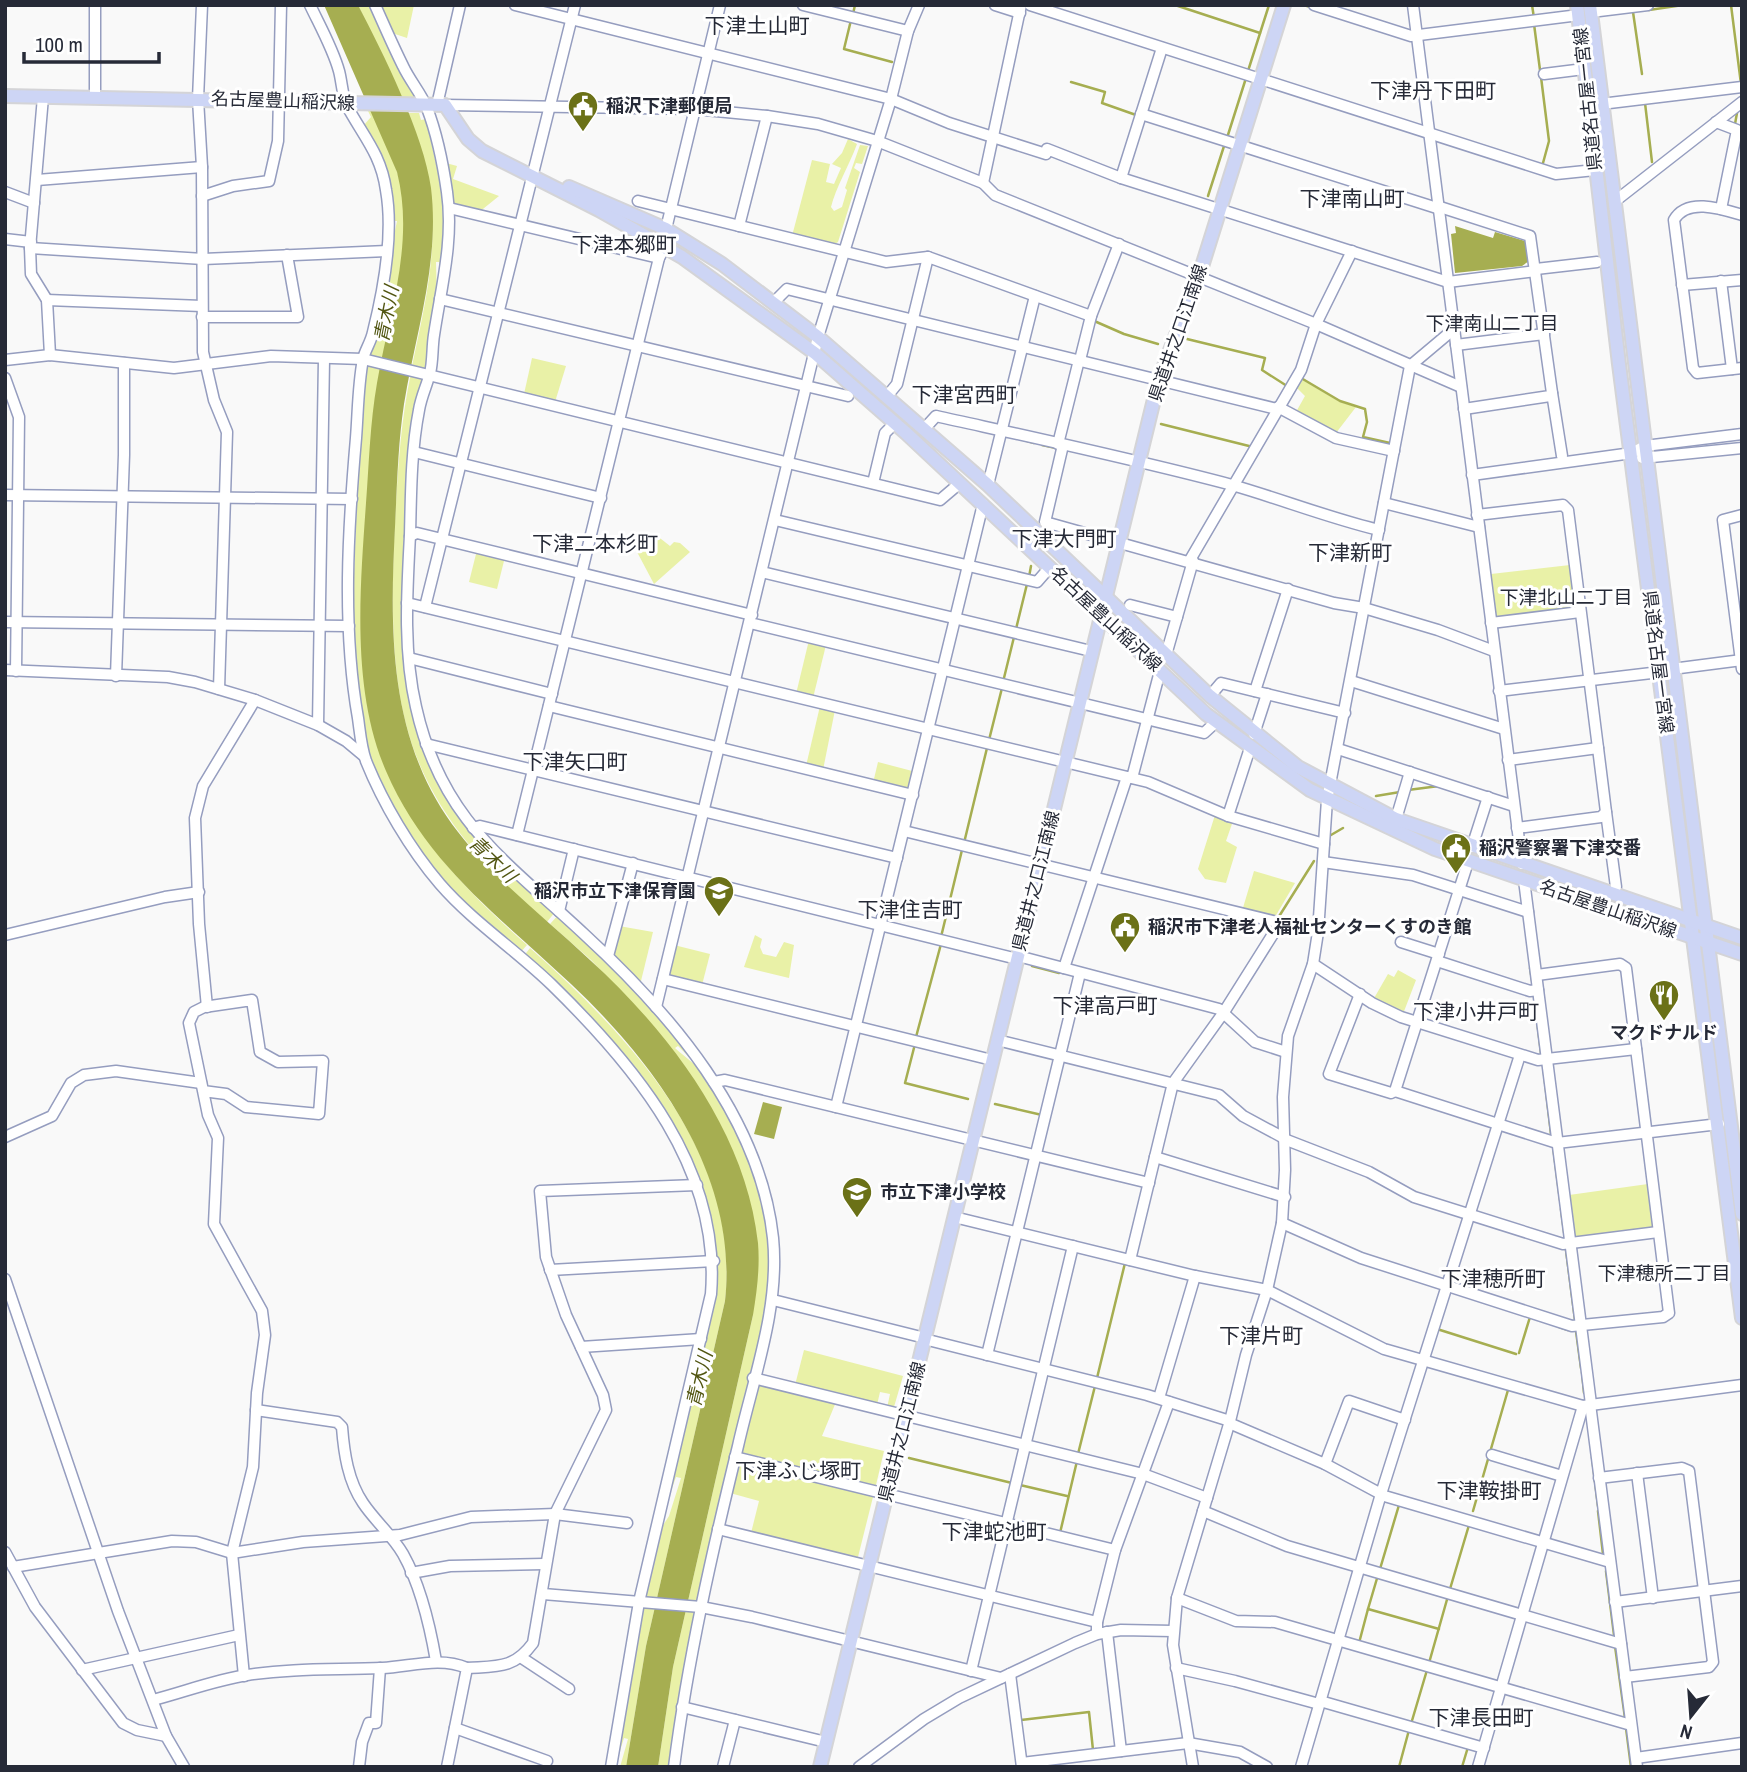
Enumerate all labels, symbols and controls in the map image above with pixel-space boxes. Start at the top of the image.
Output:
district label: 下津土山町 [705,11,810,40]
scale bar [24,21,159,65]
street label: 県道名古屋一宮線 [1568,26,1607,172]
text: 100 m [35,30,83,59]
district label: 下津丹下田町 [1370,76,1496,105]
street label: 名古屋豊山稲沢線 [211,85,355,116]
public building icon: 稲沢下津郵便局 [566,89,600,133]
place label: 稲沢下津郵便局 [606,93,732,118]
district label: 下津南山町 [1300,184,1405,213]
district label: 下津本郷町 [572,230,677,259]
street label: 県道井之口江南線 [1142,261,1213,405]
water label: 青木川 [368,282,405,344]
district label: 下津南山二丁目 [1425,310,1559,336]
district label: 下津宮西町 [912,380,1017,409]
district label: 下津大門町 [1012,524,1117,553]
district label: 下津二本杉町 [532,529,658,558]
district label: 下津新町 [1308,538,1392,567]
street label: 名古屋豊山稲沢線 [1045,560,1168,677]
district label: 下津北山二丁目 [1499,584,1633,610]
street label: 県道名古屋一宮線 [1637,589,1680,735]
district label: 下津矢口町 [523,747,628,776]
street label: 県道井之口江南線 [1006,808,1065,954]
water label: 青木川 [463,830,524,890]
public building icon: 稲沢警察署下津交番 [1439,831,1473,875]
place label: 稲沢警察署下津交番 [1479,835,1641,860]
street label: 名古屋豊山稲沢線 [1536,873,1680,944]
school or university icon: 稲沢市立下津保育園 [702,874,736,918]
place label: 稲沢市立下津保育園 [534,878,696,903]
district label: 下津住吉町 [858,895,963,924]
public building icon: 稲沢市下津老人福祉センターくすのき館 [1108,910,1142,954]
place label: 稲沢市下津老人福祉センターくすのき館 [1148,914,1471,939]
restaurant icon: マクドナルド [1647,978,1681,1022]
district label: 下津高戸町 [1053,991,1158,1020]
district label: 下津小井戸町 [1413,997,1539,1026]
place label: マクドナルド [1610,1020,1718,1045]
school or university icon: 市立下津小学校 [840,1175,874,1219]
place label: 市立下津小学校 [880,1179,1006,1204]
district label: 下津穂所二丁目 [1597,1260,1731,1286]
district label: 下津穂所町 [1441,1264,1546,1293]
district label: 下津片町 [1219,1321,1303,1350]
water label: 青木川 [680,1346,719,1410]
street label: 県道井之口江南線 [872,1359,931,1505]
district label: 下津ふじ塚町 [735,1456,861,1485]
district label: 下津鞍掛町 [1437,1476,1542,1505]
district label: 下津蛇池町 [942,1517,1047,1546]
north arrow [1656,1681,1726,1751]
district label: 下津長田町 [1429,1703,1534,1732]
text: N [1677,1718,1695,1746]

